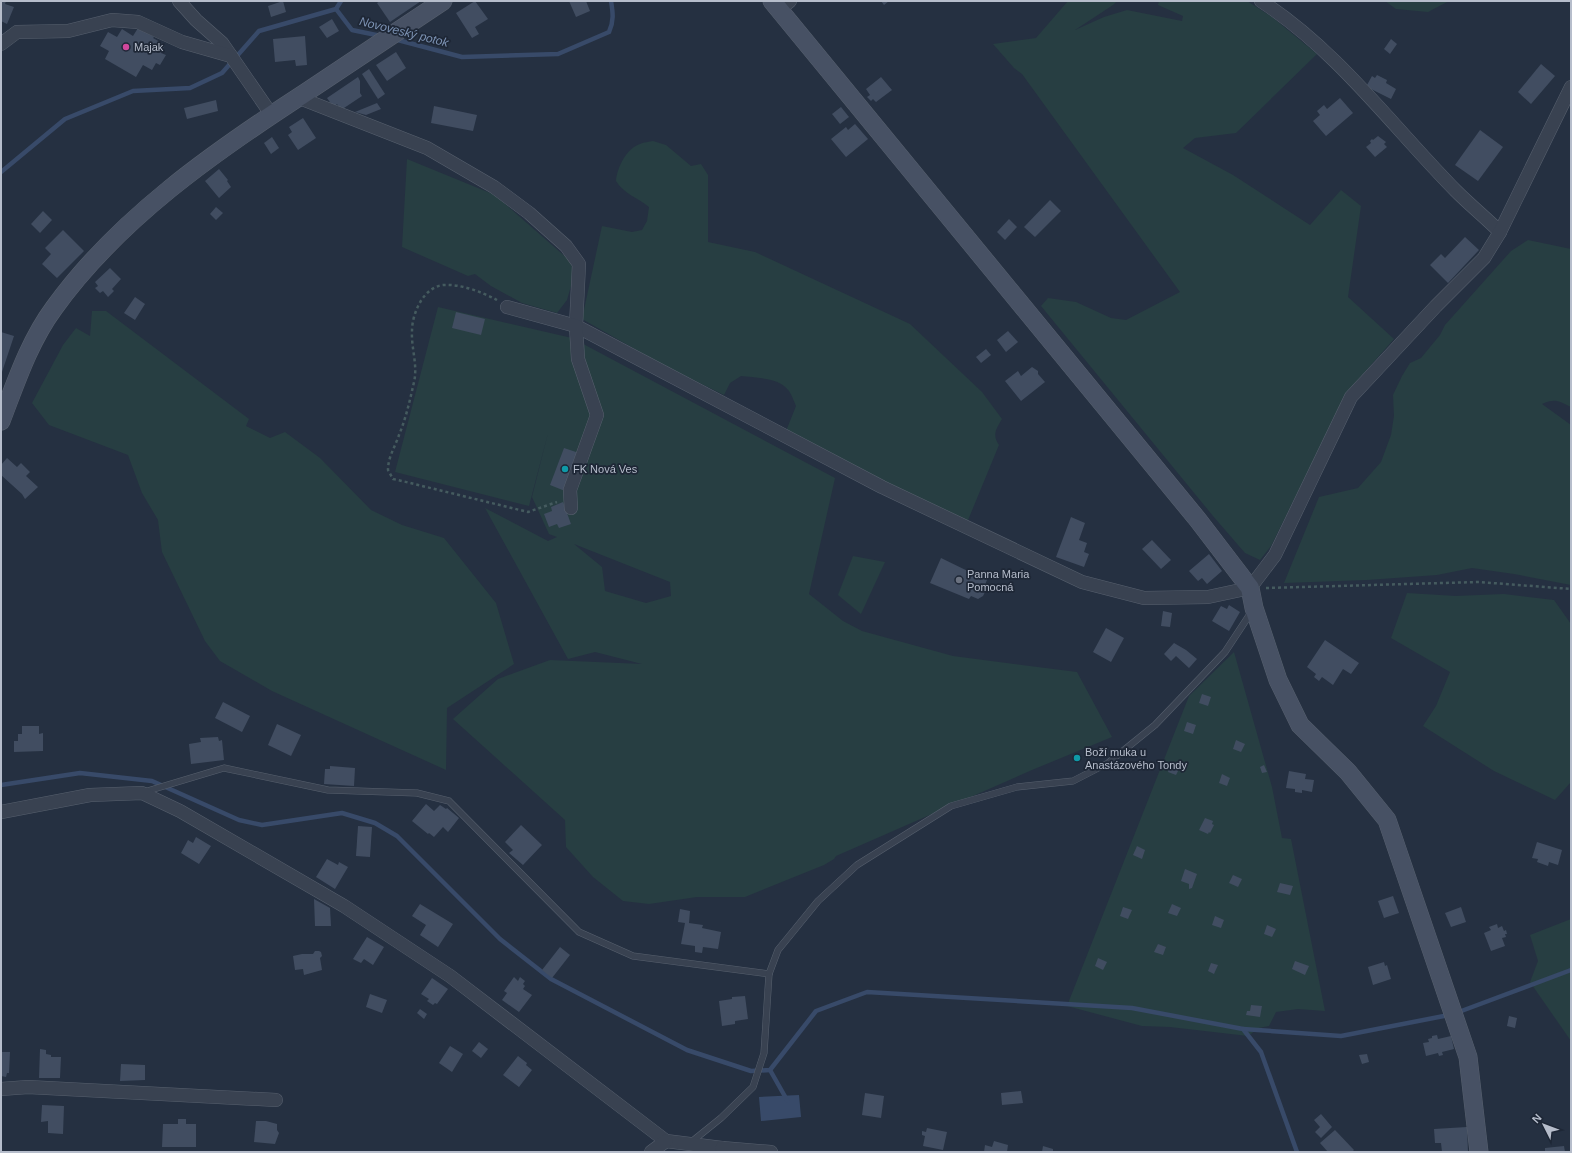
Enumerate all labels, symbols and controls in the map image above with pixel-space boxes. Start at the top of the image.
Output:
water label: Novoveský potok [358,14,451,50]
place label: Majak [134,41,164,53]
marker: Majak [121,42,131,52]
place label: FK Nová Ves [573,463,638,475]
marker: FK Nová Ves [560,464,570,474]
place label: Panna Maria Pomocná [967,568,1030,593]
marker: Panna Maria Pomocná [954,575,964,585]
place label: Boží muka u Anastázového Tondy [1085,746,1187,771]
marker: Boží muka u Anastázového Tondy [1072,753,1082,763]
north arrow [1524,1105,1564,1145]
text: N [1529,1111,1544,1125]

